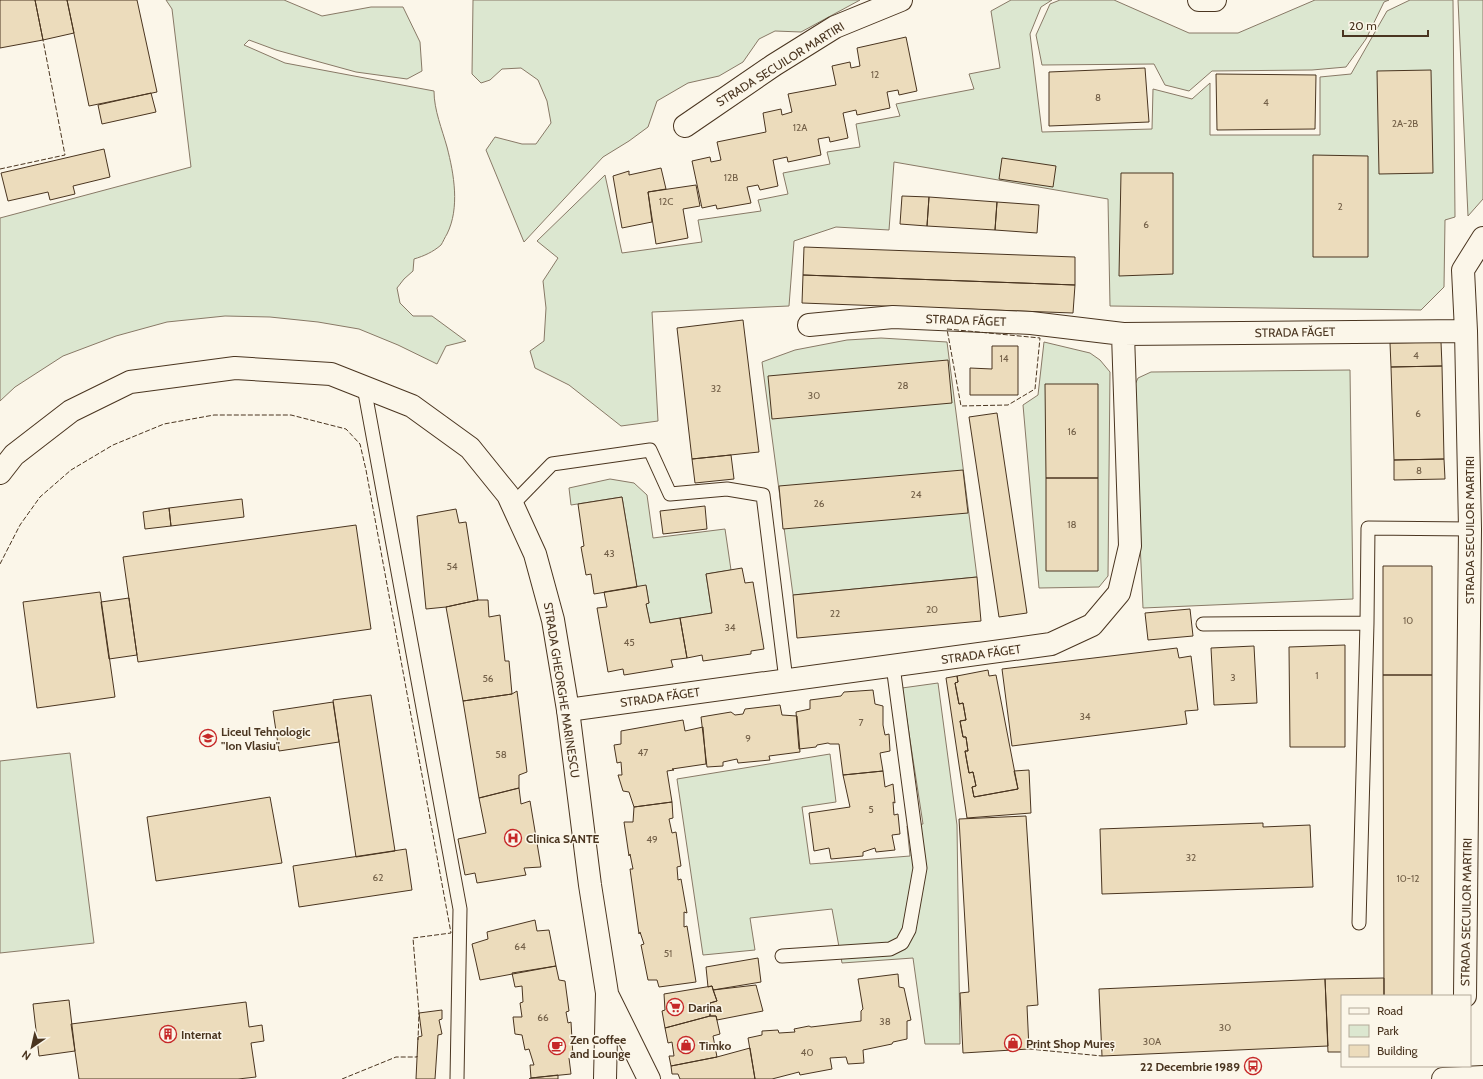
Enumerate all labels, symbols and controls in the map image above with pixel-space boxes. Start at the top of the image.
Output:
scale bar [1343,12,1428,38]
street label: STRADA SECUILOR MARTIRI [713,18,847,110]
text: 20 m [1349,18,1377,33]
house number: 12 [871,68,879,81]
house number: 8 [1095,91,1101,104]
house number: 4 [1263,96,1269,109]
house number: 2A-2B [1392,117,1418,130]
house number: 12A [793,121,808,134]
house number: 12B [724,171,738,184]
house number: 12C [659,195,673,208]
house number: 2 [1337,200,1343,213]
house number: 6 [1143,218,1149,231]
street label: STRADA FĂGET [925,311,1007,329]
street label: STRADA FĂGET [1255,324,1336,340]
house number: 4 [1413,349,1419,362]
house number: 14 [999,352,1009,365]
house number: 28 [897,379,909,392]
house number: 32 [711,382,721,395]
house number: 30 [808,389,820,402]
house number: 6 [1415,407,1421,420]
house number: 16 [1068,425,1077,438]
street label: STRADA SECUILOR MARTIRI [1462,456,1477,604]
house number: 8 [1416,464,1422,477]
house number: 24 [910,488,922,501]
house number: 26 [814,497,825,510]
house number: 18 [1067,518,1077,531]
house number: 43 [603,547,615,560]
house number: 54 [446,560,458,573]
street label: STRADA GHEORGHE MARINESCU [541,601,583,779]
house number: 20 [926,603,938,616]
house number: 22 [830,607,840,620]
house number: 10 [1403,614,1413,627]
house number: 34 [724,621,736,634]
house number: 45 [623,636,635,649]
street label: STRADA FĂGET [940,641,1023,667]
house number: 1 [1315,669,1319,682]
house number: 3 [1230,671,1236,684]
house number: 56 [482,672,494,685]
street label: STRADA FĂGET [619,684,702,710]
house number: 34 [1079,710,1091,723]
house number: 7 [858,716,864,729]
place label: Liceul Tehnologic "Ion Vlasiu" [221,724,311,753]
school or university icon: Liceul Tehnologic "Ion Vlasiu" [198,728,218,748]
house number: 9 [745,732,751,745]
house number: 47 [638,746,648,759]
house number: 58 [495,748,507,761]
house number: 5 [868,803,874,816]
hospital icon: Clinica SANTE [503,828,523,848]
place label: Clinica SANTE [526,831,600,846]
house number: 49 [646,833,658,846]
street label: STRADA SECUILOR MARTIRI [1457,838,1475,986]
house number: 32 [1186,851,1196,864]
house number: 62 [373,871,383,884]
house number: 10-12 [1397,872,1419,885]
house number: 64 [514,940,526,953]
house number: 51 [664,947,672,960]
legend [1341,995,1471,1067]
supermarket icon: Darina [665,997,685,1017]
place label: Darina [688,1000,722,1015]
text: Road [1377,1003,1403,1018]
house number: 66 [537,1011,549,1024]
house number: 38 [879,1015,891,1028]
house number: 30 [1219,1021,1231,1034]
text: Park [1377,1023,1399,1038]
building icon: Internat [158,1024,178,1044]
north arrow [12,1027,52,1067]
place label: Internat [181,1027,222,1042]
place label: Zen Coffee and Lounge [570,1032,630,1061]
shop icon: Print Shop Mureș [1003,1033,1023,1053]
shop icon: Timko [676,1035,696,1055]
house number: 30A [1143,1035,1162,1048]
cafe icon: Zen Coffee and Lounge [547,1036,567,1056]
place label: Print Shop Mureș [1026,1036,1115,1052]
place label: Timko [699,1038,731,1053]
text: Building [1377,1043,1419,1058]
house number: 40 [801,1046,813,1059]
text: N [19,1047,34,1063]
bus stop icon: 22 Decembrie 1989 [1243,1056,1263,1076]
place label: 22 Decembrie 1989 [1140,1059,1240,1074]

